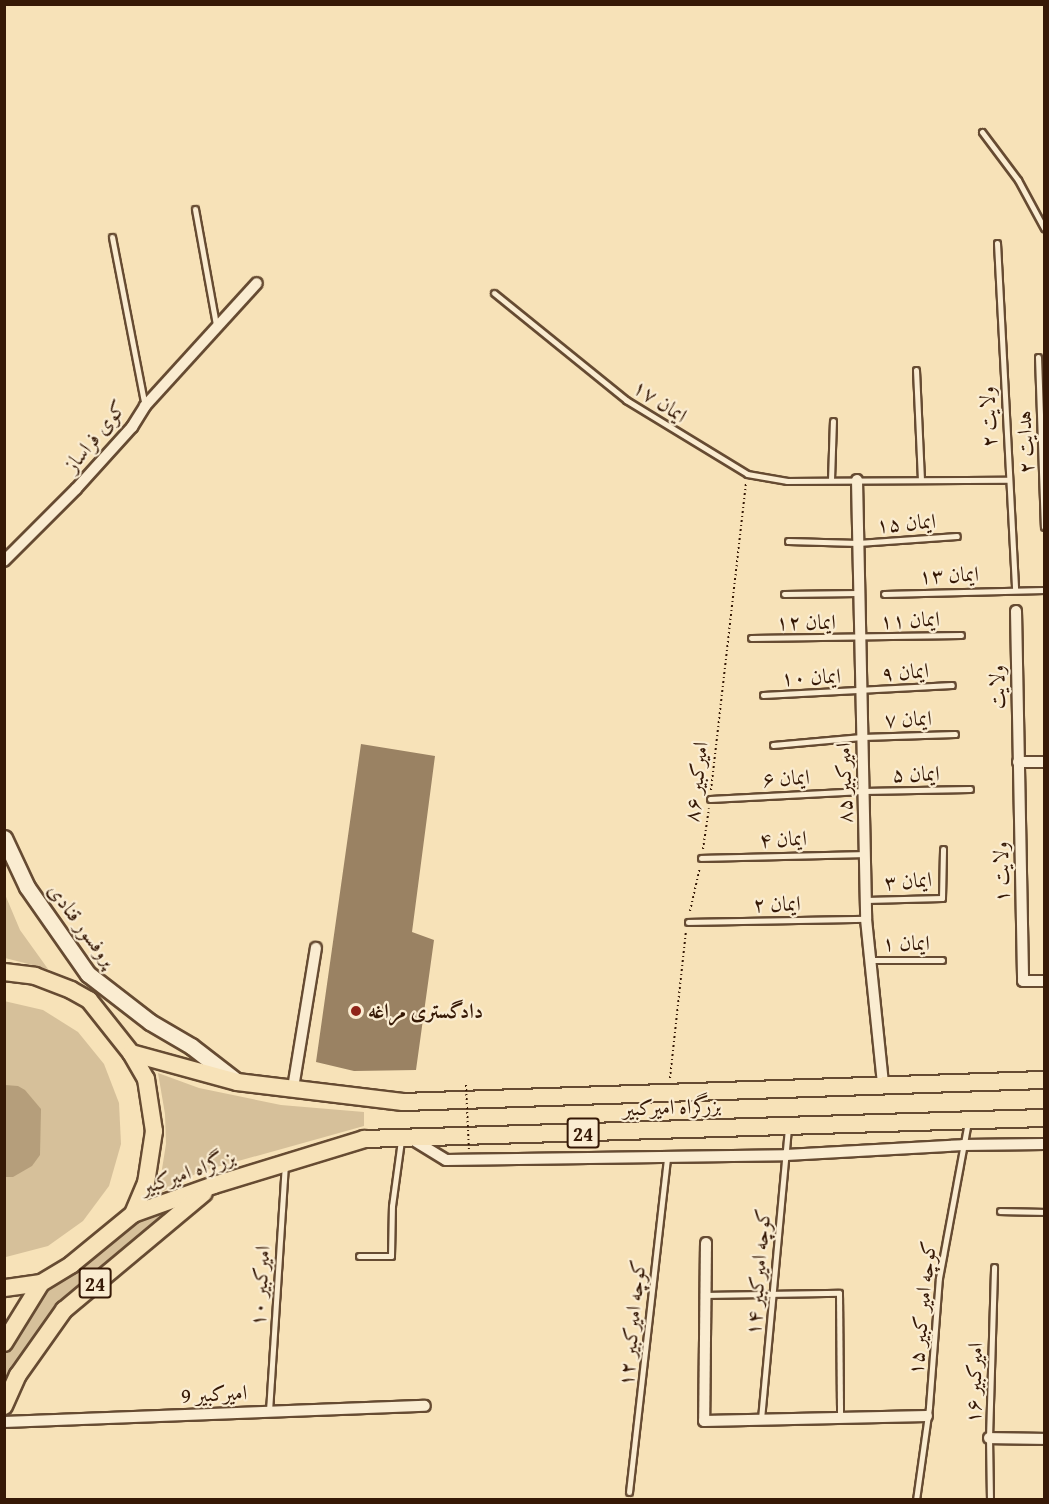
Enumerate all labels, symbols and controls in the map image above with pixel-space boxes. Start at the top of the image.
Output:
street label: ایمان ۱۷ [628,374,692,428]
street label: ولایت ۲ [974,386,1002,448]
street label: کوی فراساز [59,395,131,477]
street label: هدایت ۲ [1011,410,1039,474]
street label: ایمان ۱۵ [875,508,937,538]
street label: ایمان ۱۳ [919,561,979,589]
street label: ایمان ۱۱ [880,606,940,634]
street label: ایمان ۱۲ [776,609,836,635]
street label: ایمان ۹ [880,658,930,686]
street label: ایمان ۱۰ [781,663,841,691]
street label: ولایت [984,665,1010,709]
street label: ایمان ۷ [884,706,932,732]
street label: امیرکبیر ۸۶ [679,740,713,824]
street label: امیرکبیر ۸۵ [831,742,857,824]
street label: ایمان ۵ [892,761,940,787]
street label: ایمان ۶ [762,764,810,792]
street label: ایمان ۴ [759,826,807,852]
street label: ولایت ۱ [988,841,1014,903]
street label: ایمان ۳ [883,867,933,895]
street label: پروفسور قنادی [42,878,122,972]
street label: ایمان ۲ [753,891,801,917]
street label: ایمان ۱ [882,930,930,956]
place label: دادگستری مراغه [368,998,483,1024]
marker: دادگستری مراغه [349,1004,363,1018]
street label: بزرگراه امیرکبیر [622,1093,722,1121]
road number: 24 [566,1116,600,1150]
street label: بزرگراه امیرکبیر [137,1144,239,1200]
street label: کوچه امیرکبیر ۱۴ [740,1208,776,1336]
street label: کوچه امیر کبیر ۱۵ [902,1240,942,1376]
street label: امیرکبیر ۱۰ [245,1245,275,1327]
street label: کوچه امیرکبیر ۱۲ [613,1258,651,1388]
road number: 24 [78,1266,112,1300]
street label: امیرکبیر ۱۶ [960,1342,988,1424]
street label: امیرکبیر 9 [180,1380,248,1408]

